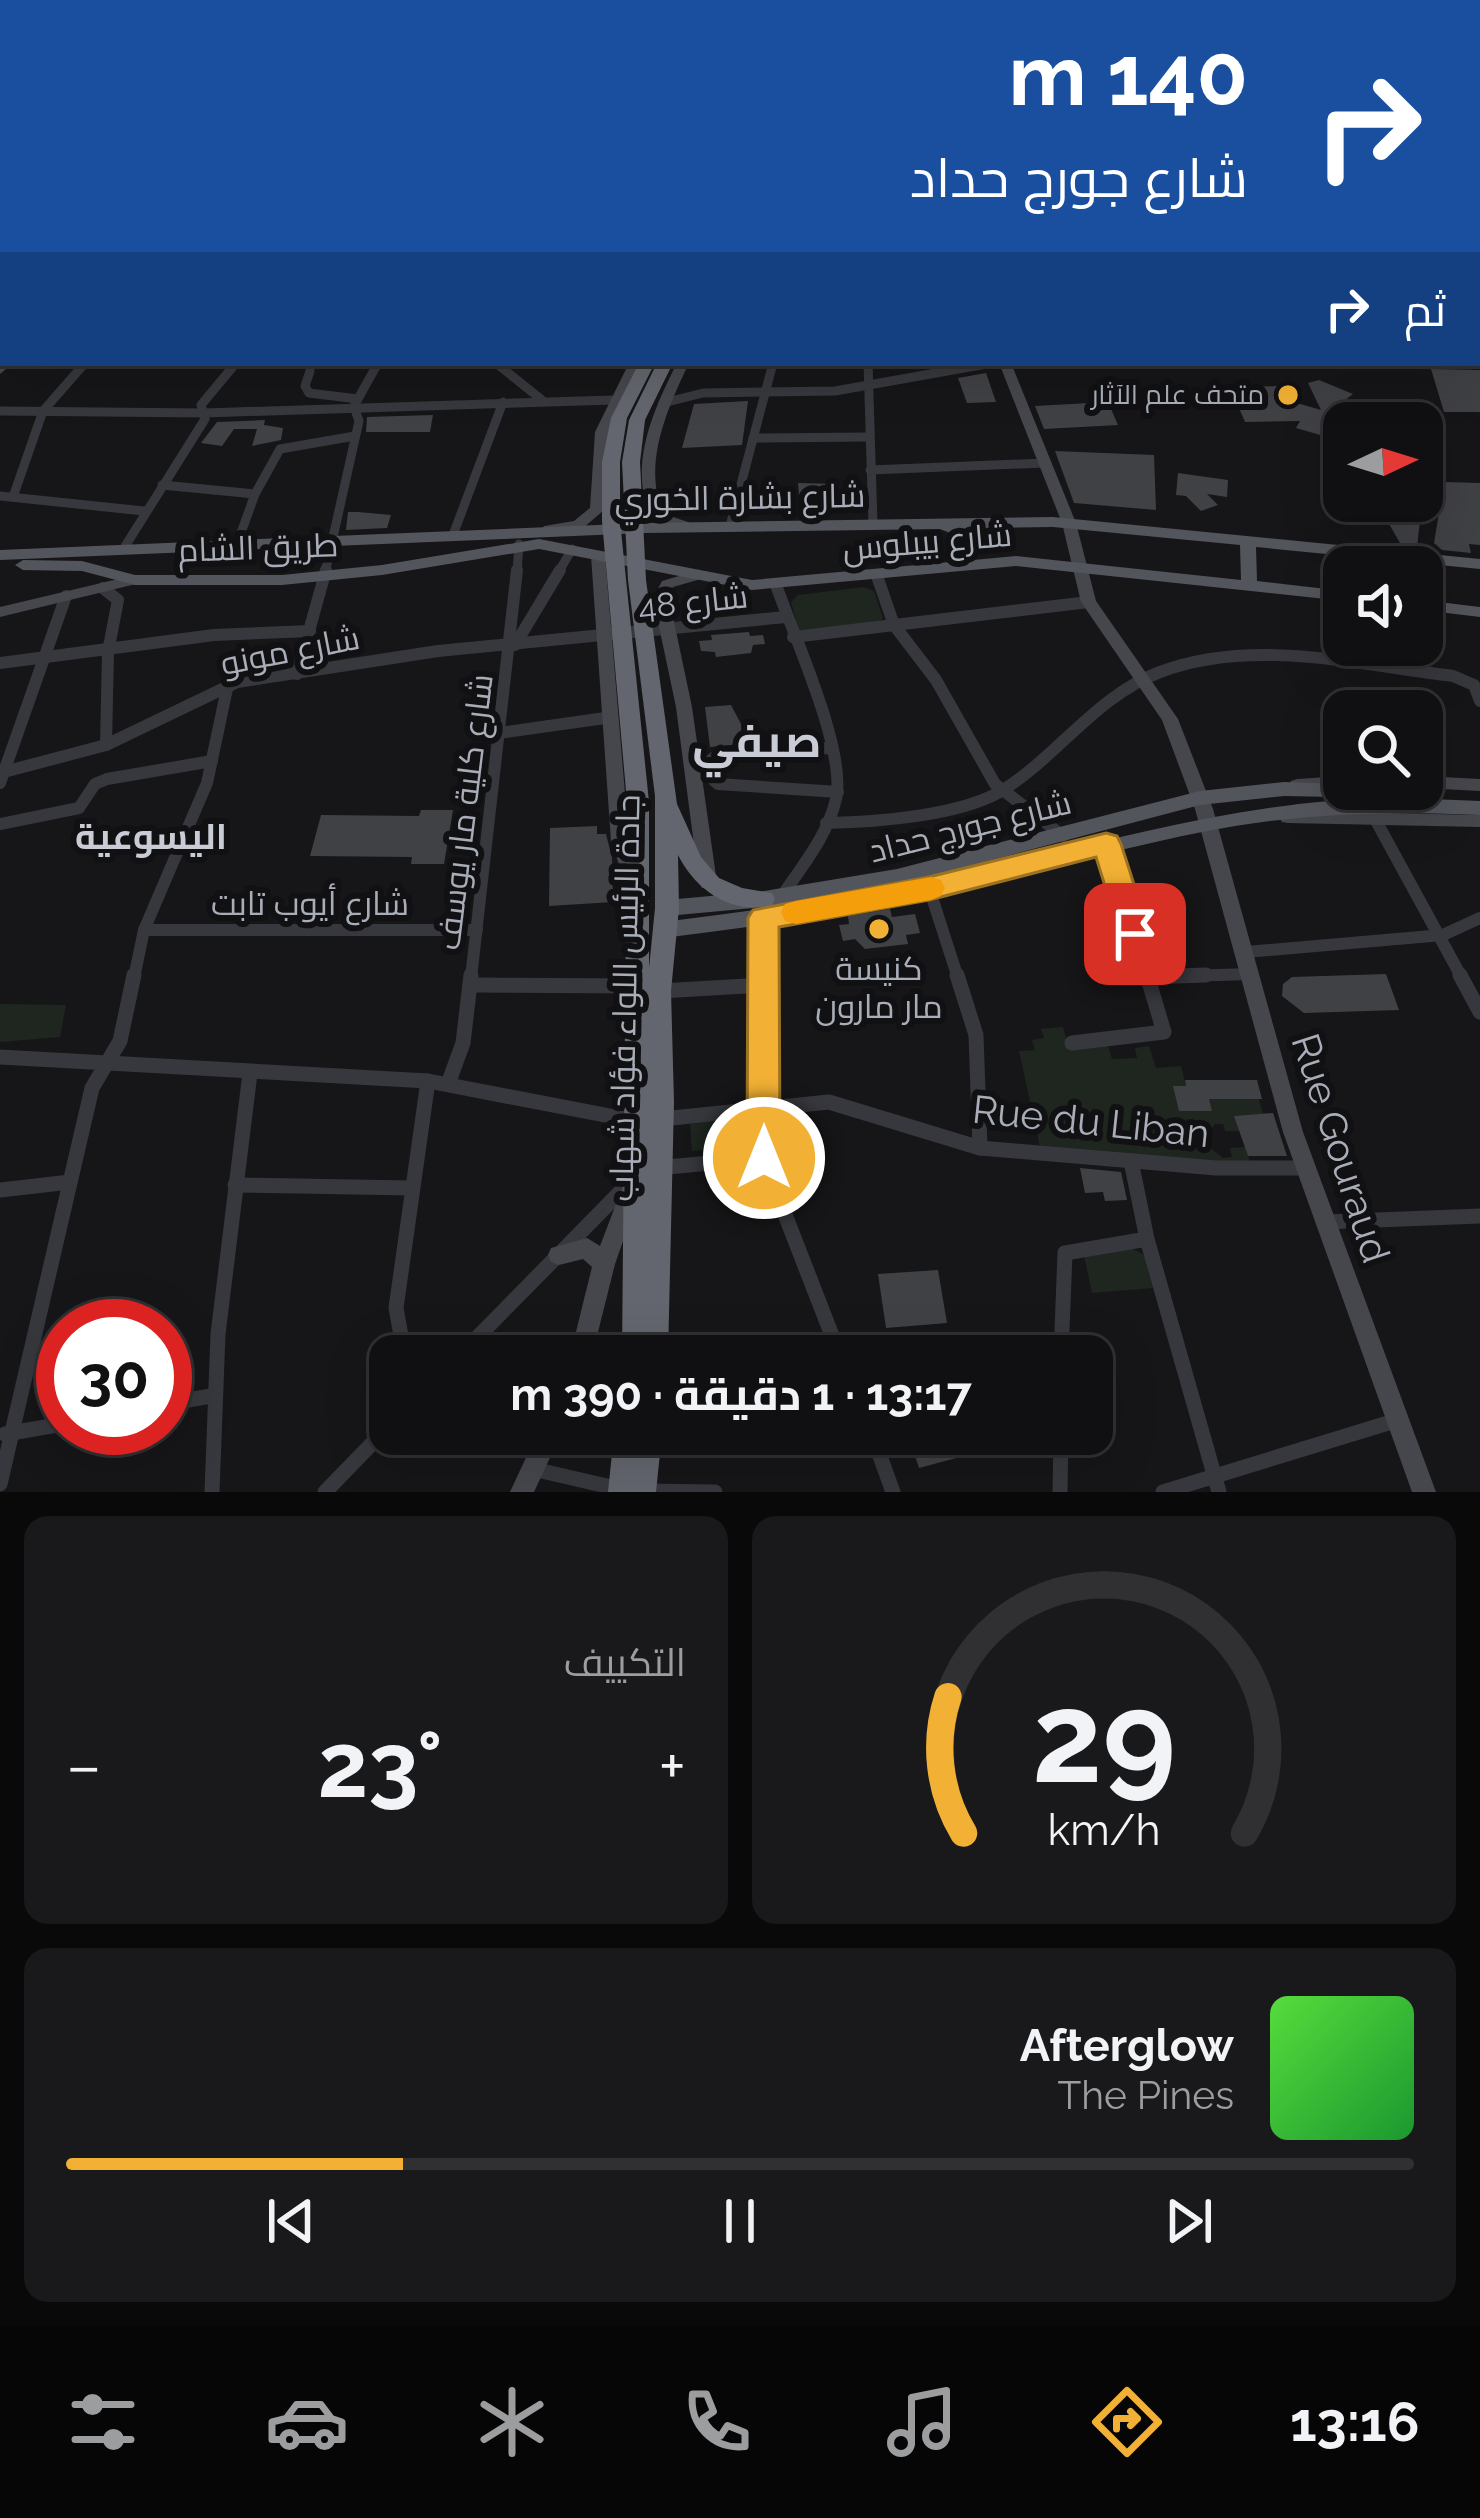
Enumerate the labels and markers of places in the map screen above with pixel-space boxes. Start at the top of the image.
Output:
place label: متحف علم الآثار [1089,379,1264,413]
marker: متحف علم الآثار [1275,382,1301,408]
pin [1084,883,1186,985]
marker: كنيسة مار مارون [866,916,892,942]
place label: كنيسة مار مارون [815,949,943,1026]

